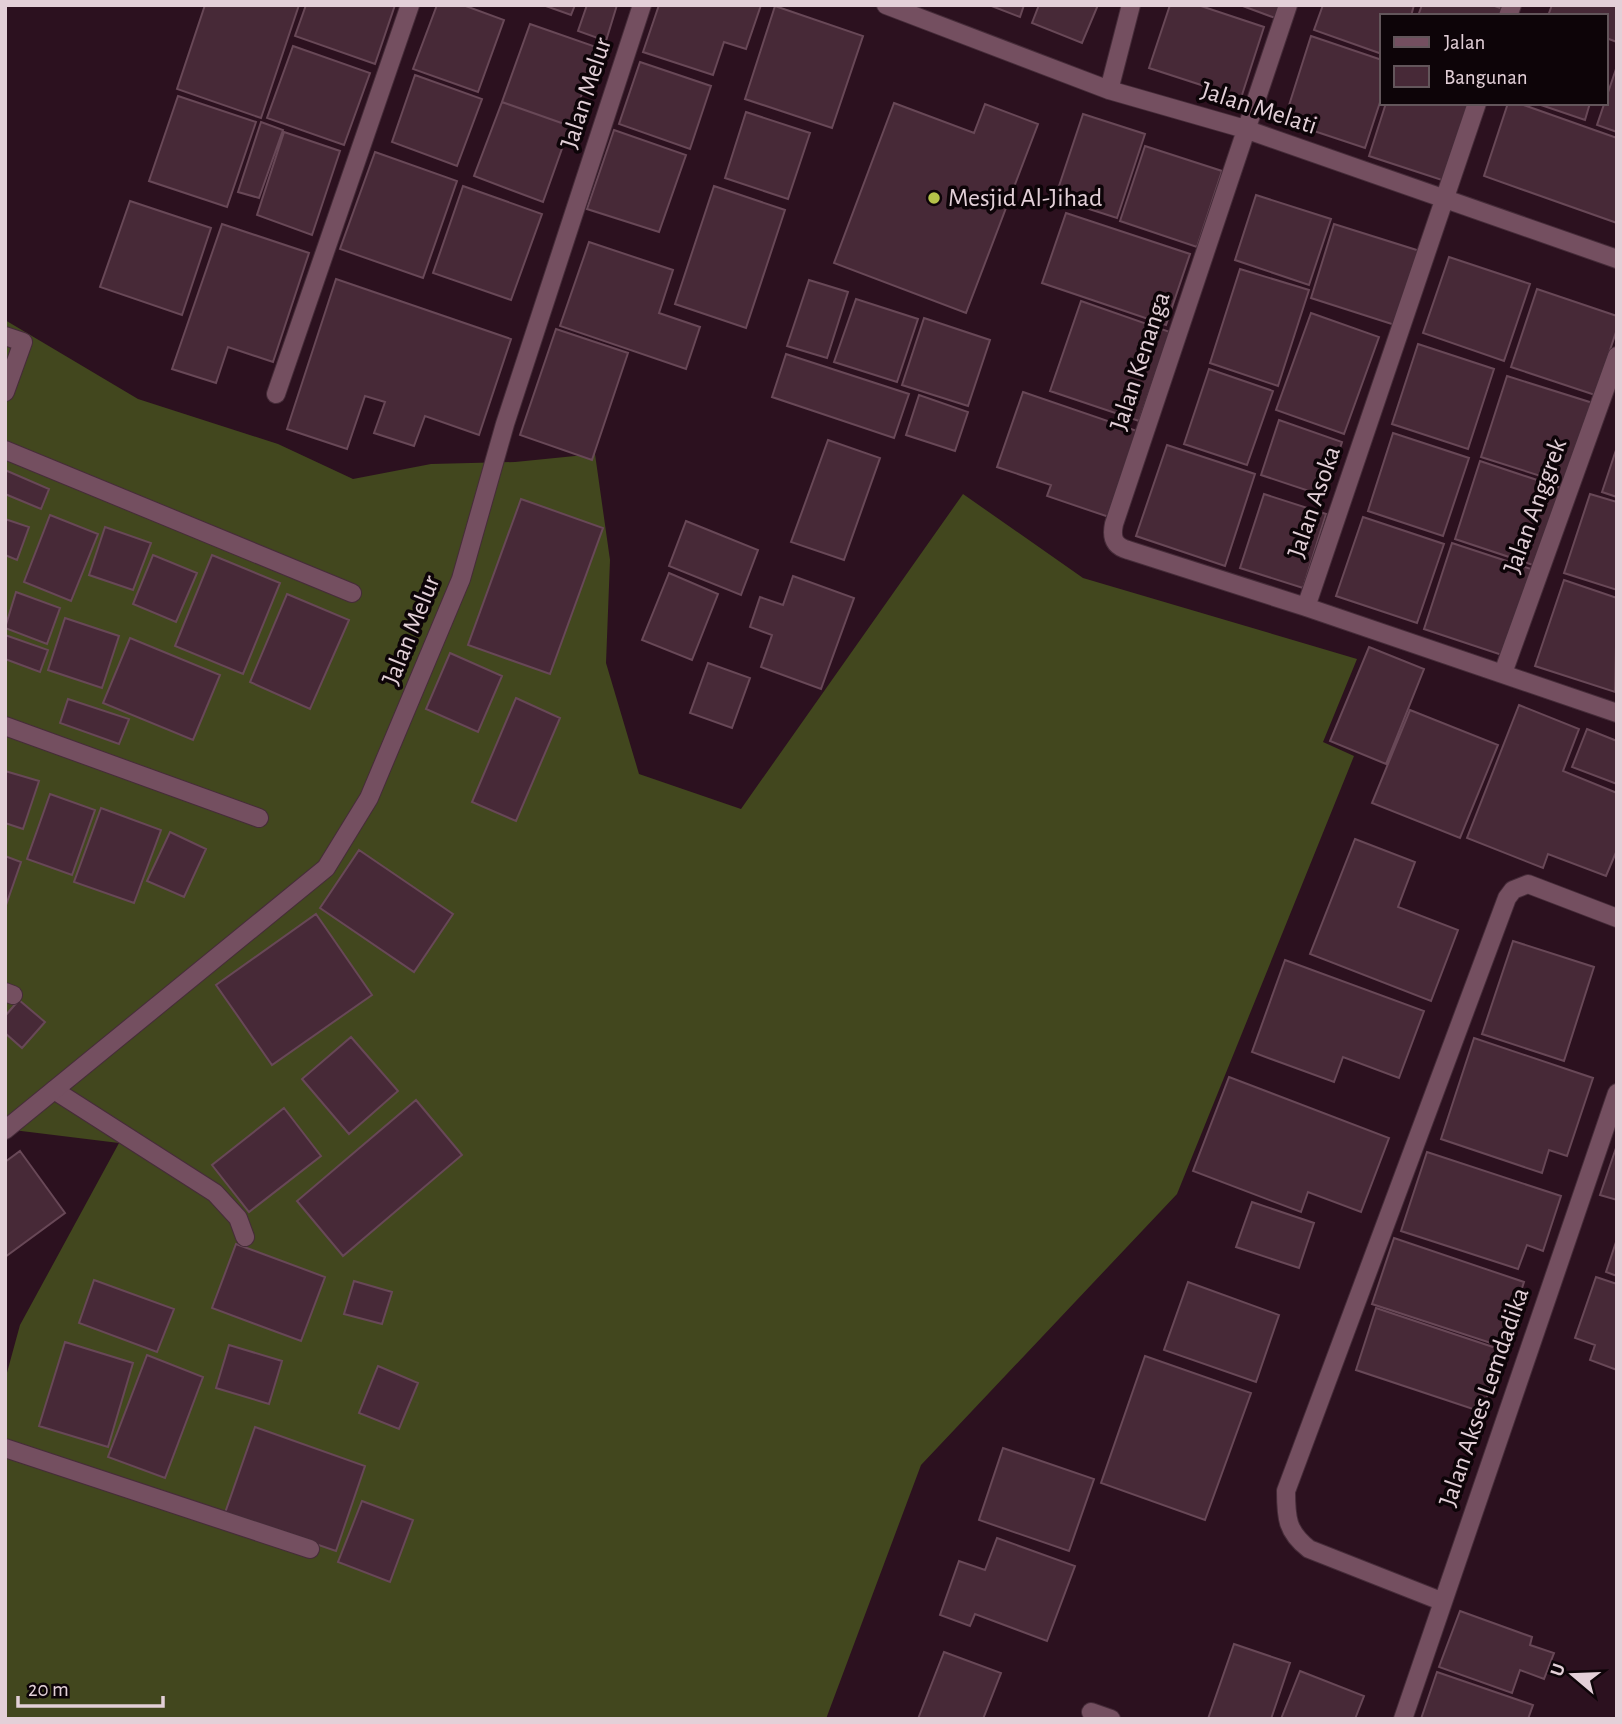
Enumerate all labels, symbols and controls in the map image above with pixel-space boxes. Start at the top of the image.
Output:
legend [1380,14,1608,105]
text: Jalan [1444,32,1485,53]
street label: Jalan Melur [556,34,616,152]
text: Bangunan [1444,67,1528,88]
street label: Jalan Melati [1198,77,1320,139]
place label: Mesjid Al-Jihad [948,185,1103,211]
marker: Mesjid Al-Jihad [926,190,942,206]
street label: Jalan Kenanga [1105,289,1175,433]
street label: Jalan Anggrek [1499,435,1571,577]
street label: Jalan Asoka [1283,443,1345,561]
street label: Jalan Melur [377,571,445,688]
street label: Jalan Akses Lemdadika [1434,1284,1534,1510]
north arrow [1538,1640,1608,1710]
text: U [1547,1661,1569,1679]
scale bar [18,1664,163,1708]
text: 20 m [28,1679,69,1700]

